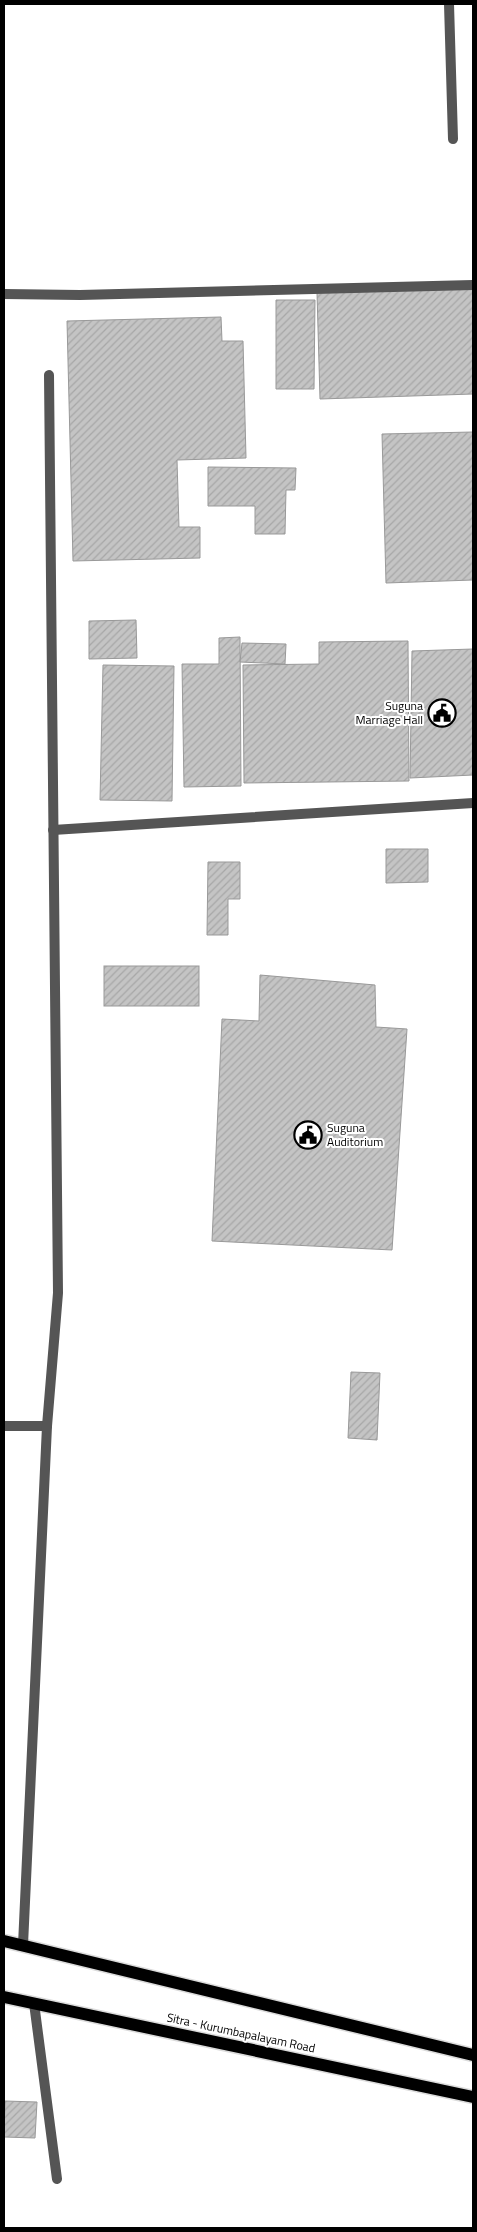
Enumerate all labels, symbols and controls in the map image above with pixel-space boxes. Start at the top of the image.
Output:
place label: Suguna Marriage Hall [355,696,423,729]
public building icon: Suguna Marriage Hall [427,698,457,728]
place label: Suguna Auditorium [327,1118,383,1151]
public building icon: Suguna Auditorium [293,1120,323,1150]
street label: Sitra - Kurumbapalayam Road [165,2007,317,2058]

